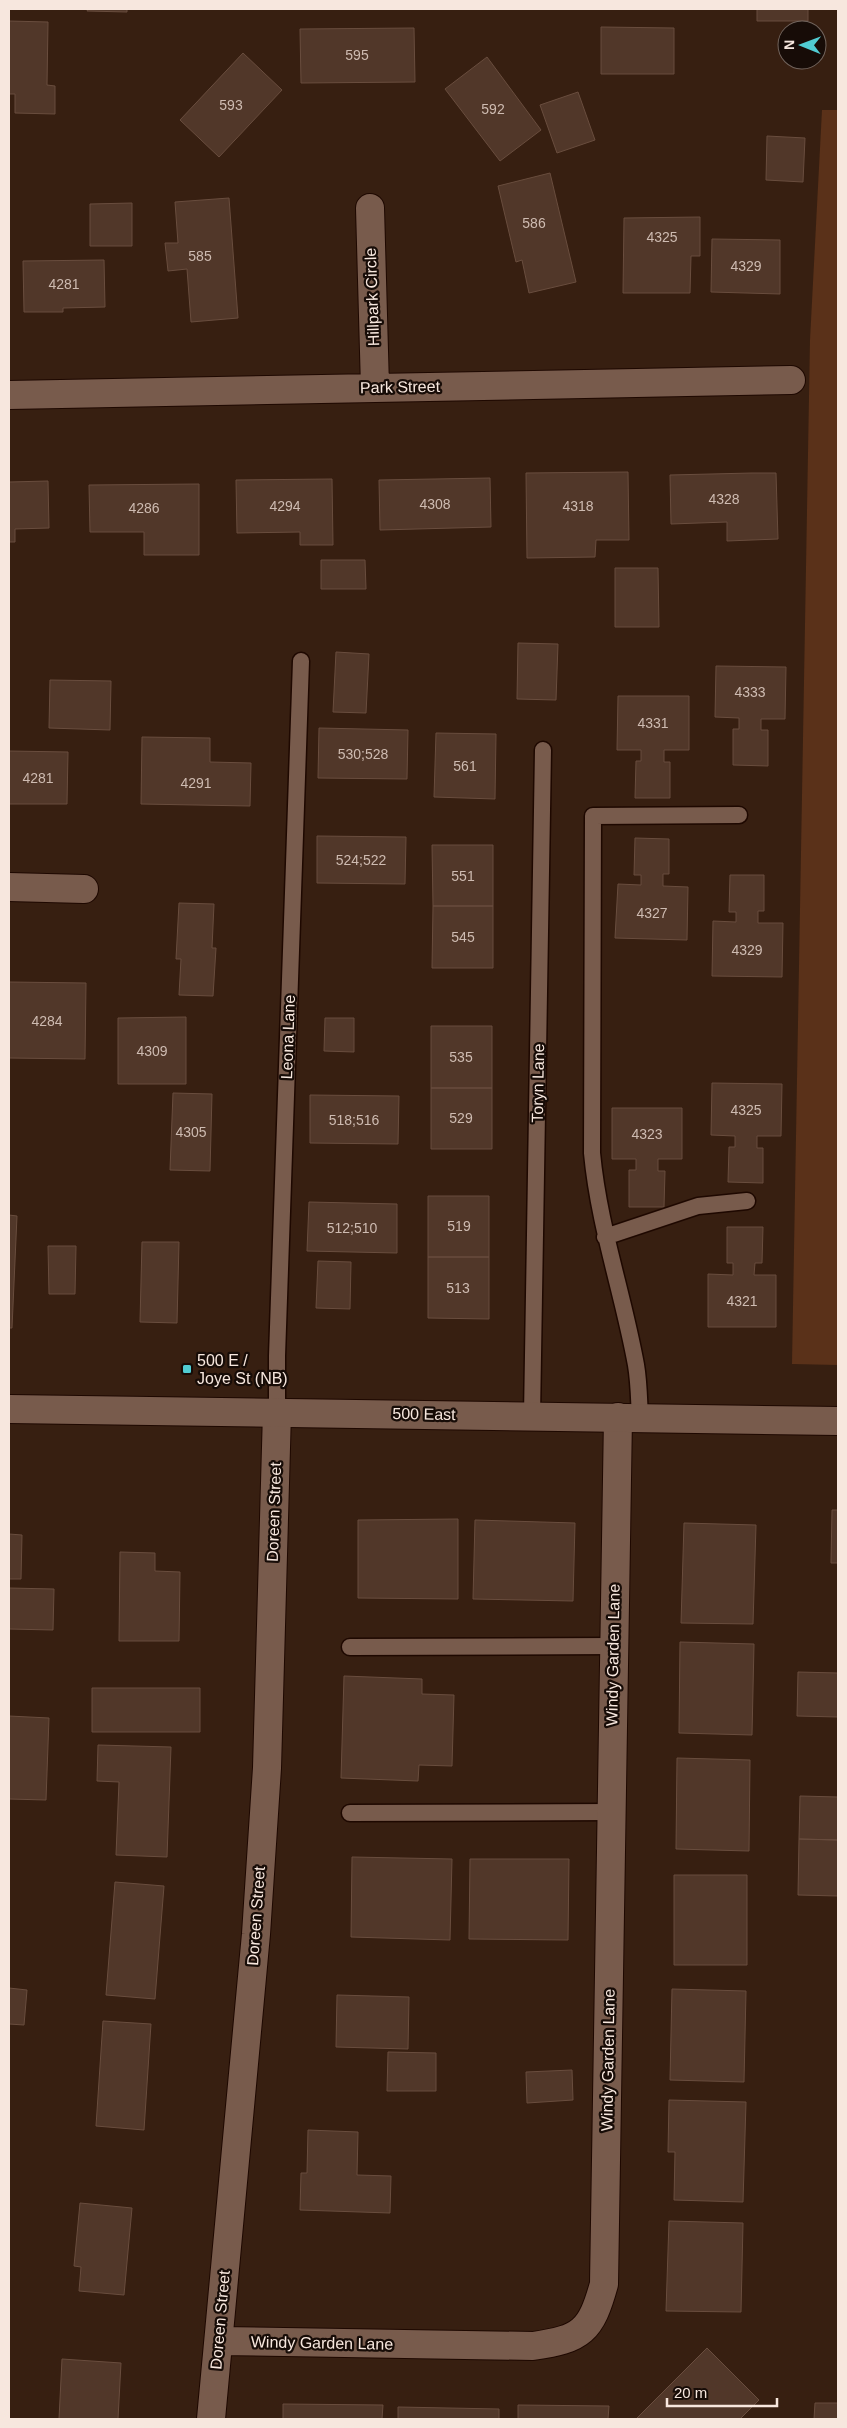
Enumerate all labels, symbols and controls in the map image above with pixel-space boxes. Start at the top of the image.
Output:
north arrow [777,20,827,70]
text: N [781,40,797,50]
house number: 595 [345,47,369,63]
house number: 593 [219,97,243,113]
house number: 592 [481,101,505,117]
house number: 586 [522,215,546,231]
house number: 4325 [646,229,678,245]
street label: Hillpark Circle [362,247,382,347]
house number: 585 [188,248,212,264]
house number: 4329 [730,258,762,274]
house number: 4281 [48,276,80,292]
street label: Park Street [360,378,441,396]
house number: 4328 [708,491,740,507]
house number: 4308 [419,496,451,512]
house number: 4294 [269,498,301,514]
house number: 4318 [562,498,594,514]
house number: 4286 [128,500,160,516]
house number: 4333 [734,684,766,700]
house number: 4331 [637,715,669,731]
house number: 530;528 [338,746,389,762]
house number: 561 [453,758,477,774]
house number: 4281 [22,770,54,786]
house number: 4291 [180,775,212,791]
house number: 524;522 [336,852,387,868]
house number: 551 [451,868,475,884]
house number: 4327 [636,905,668,921]
house number: 545 [451,929,475,945]
house number: 4329 [731,942,763,958]
street label: Leona Lane [278,994,298,1080]
house number: 4284 [31,1013,63,1029]
house number: 4309 [136,1043,168,1059]
street label: Toryn Lane [529,1043,547,1123]
house number: 535 [449,1049,473,1065]
house number: 4325 [730,1102,762,1118]
house number: 529 [449,1110,473,1126]
house number: 518;516 [329,1112,380,1128]
house number: 4305 [175,1124,207,1140]
house number: 4323 [631,1126,663,1142]
house number: 519 [447,1218,471,1234]
house number: 512;510 [327,1220,378,1236]
house number: 513 [446,1280,470,1296]
house number: 4321 [726,1293,758,1309]
place label: 500 E / Joye St (NB) [197,1352,288,1387]
marker: 500 E / Joye St (NB) [181,1363,193,1375]
street label: 500 East [392,1405,456,1423]
street label: Doreen Street [264,1461,284,1562]
street label: Windy Garden Lane [603,1584,623,1726]
street label: Doreen Street [244,1865,268,1966]
street label: Windy Garden Lane [598,1989,618,2131]
street label: Doreen Street [207,2269,233,2370]
street label: Windy Garden Lane [251,2333,393,2353]
scale bar [667,2376,777,2408]
text: 20 m [674,2384,707,2401]

